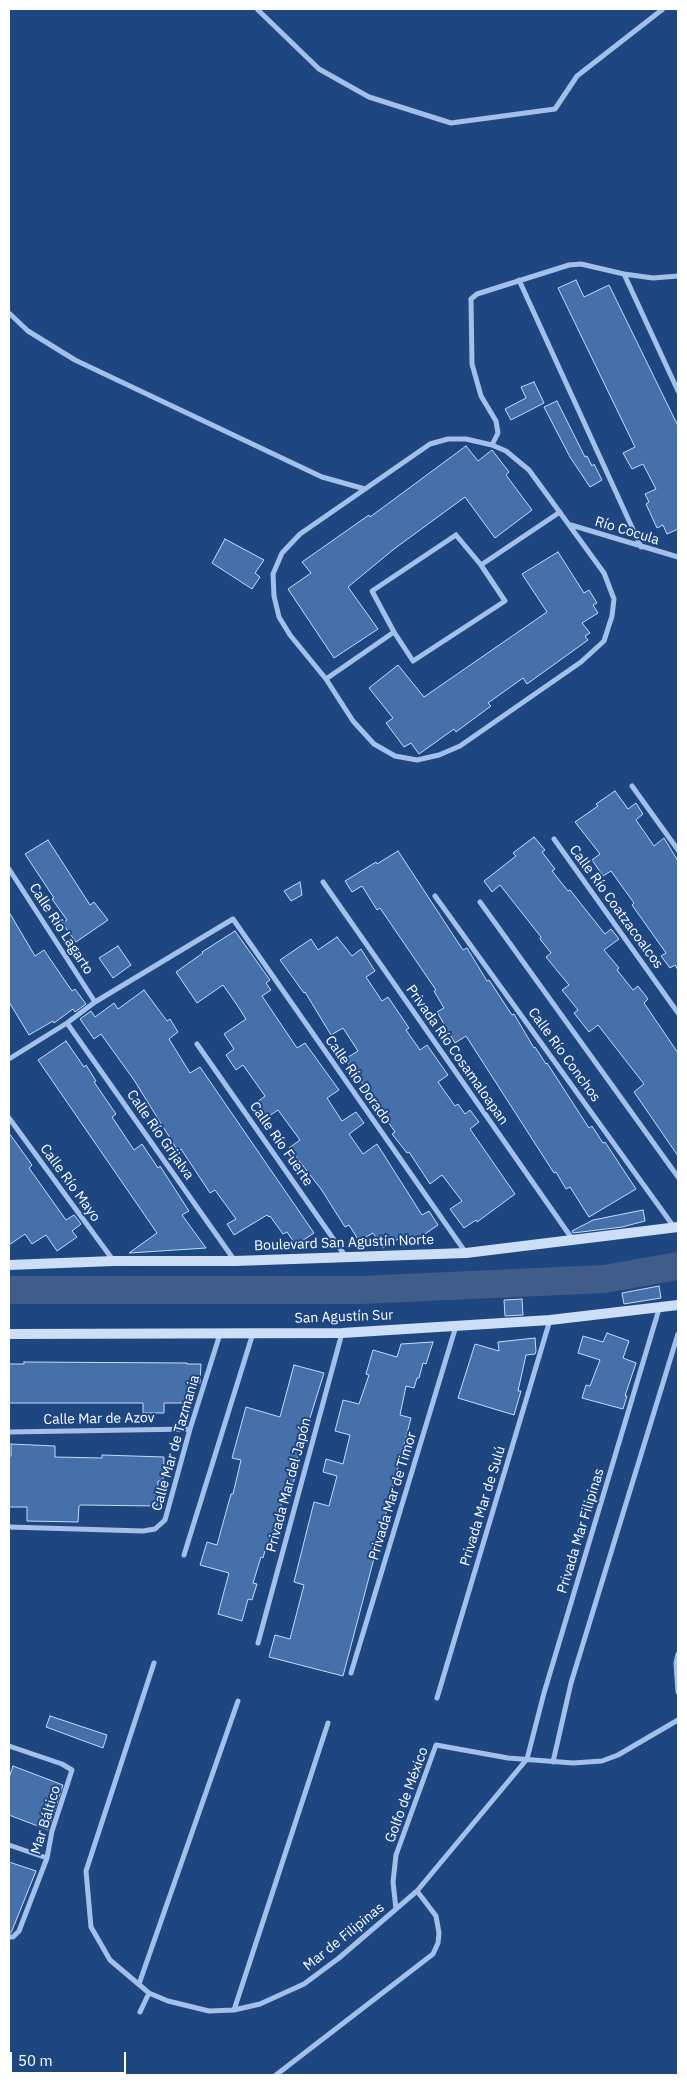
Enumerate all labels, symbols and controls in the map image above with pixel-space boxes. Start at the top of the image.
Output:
street label: Río Cocula [593,513,661,549]
street label: Calle Río Coatzacoalcos [565,842,667,972]
street label: Calle Río Lagarto [25,880,97,978]
street label: Privada Río Cosamaloapan [402,982,512,1128]
street label: Calle Río Conchos [524,1005,604,1105]
street label: Calle Río Dorado [321,1033,395,1127]
street label: Calle Río Grijalva [123,1087,197,1183]
street label: Calle Río Fuerte [246,1099,316,1189]
street label: Calle Río Mayo [36,1141,104,1225]
street label: Boulevard San Agustín Norte [254,1231,434,1255]
street label: San Agustín Sur [294,1307,394,1327]
street label: Calle Mar de Tazmania [149,1373,203,1513]
street label: Calle Mar de Azov [43,1410,155,1428]
street label: Privada Mar del Japón [263,1416,315,1554]
street label: Privada Mar de Timor [365,1430,421,1562]
street label: Privada Mar de Sulú [457,1444,509,1568]
street label: Privada Mar Filipinas [554,1466,608,1596]
street label: Golfo de México [382,1745,432,1845]
street label: Mar Báltico [28,1784,64,1856]
street label: Mar de Filipinas [300,1899,388,1975]
scale bar [12,2042,129,2074]
text: 50 m [18,2051,53,2070]

